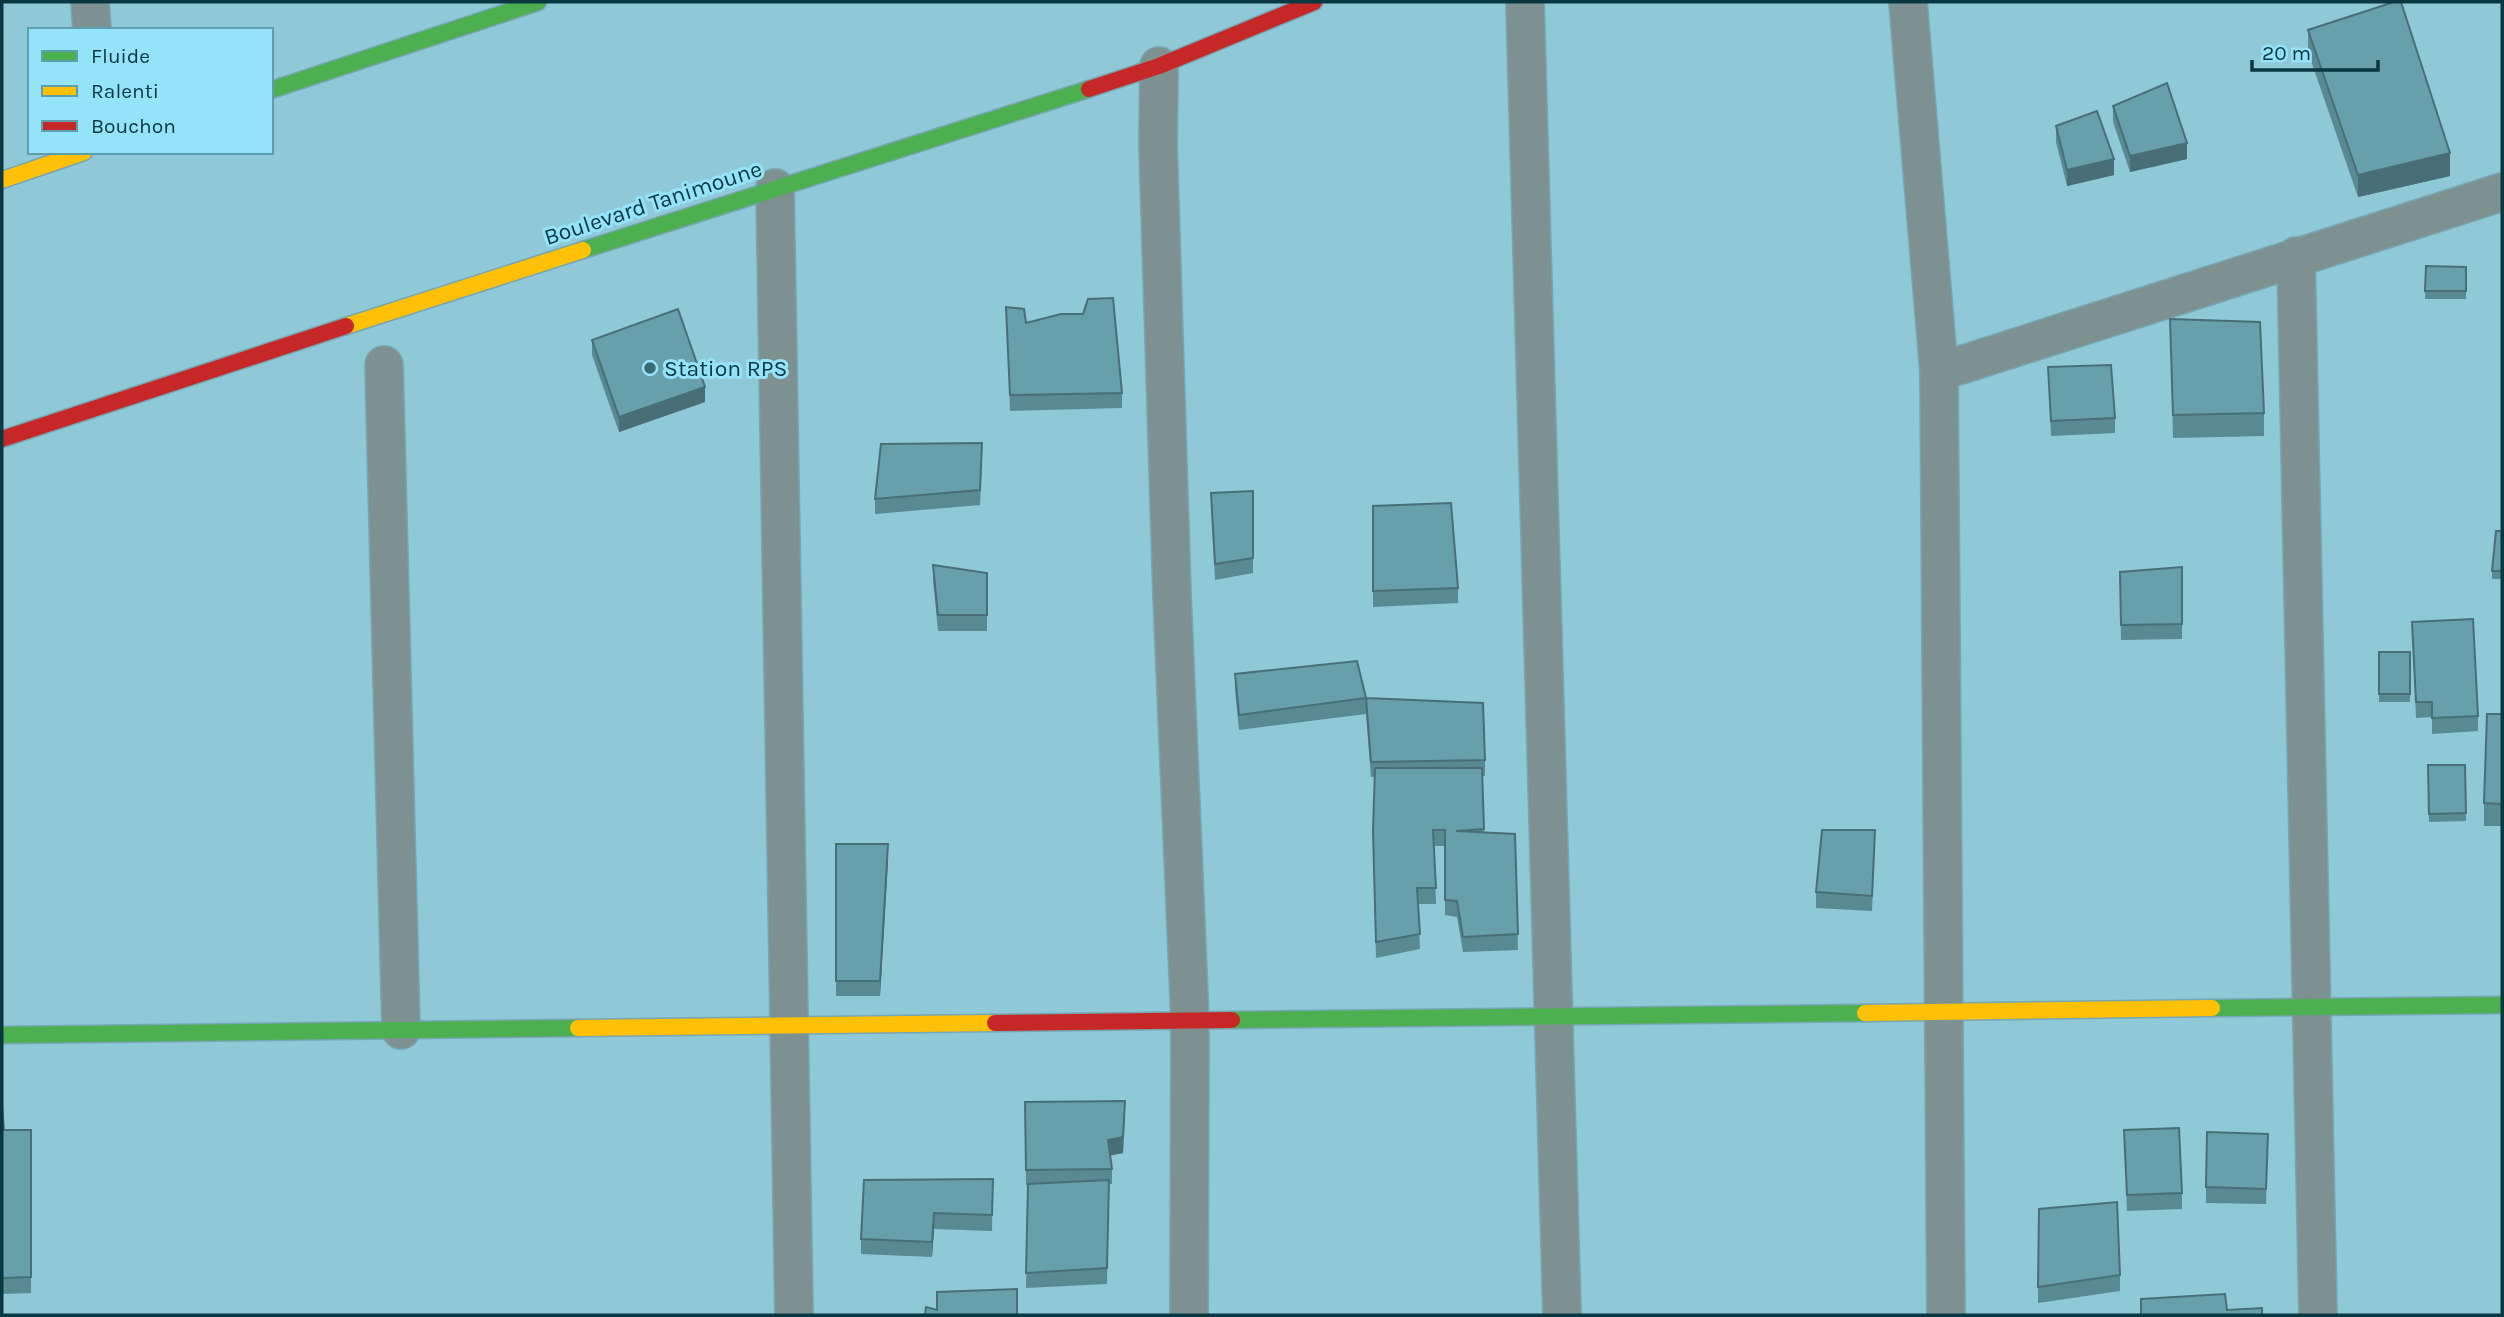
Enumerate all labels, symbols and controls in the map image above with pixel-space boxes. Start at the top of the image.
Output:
legend [28,28,273,154]
scale bar [2252,28,2378,72]
text: 20 m [2262,41,2311,65]
text: Fluide [91,44,150,68]
text: Ralenti [91,79,159,103]
text: Bouchon [91,114,176,138]
street label: Boulevard Tanimoune [541,155,765,251]
place label: Station RPS [664,355,787,382]
marker: Station RPS [642,360,658,376]

